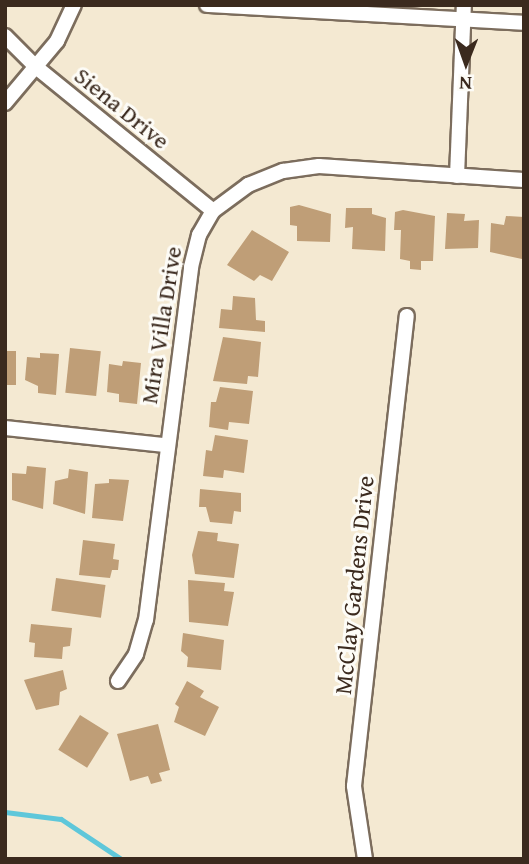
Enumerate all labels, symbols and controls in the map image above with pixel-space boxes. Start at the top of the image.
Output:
north arrow [431,28,501,98]
street label: Siena Drive [69,61,175,155]
text: N [459,70,472,98]
street label: Mira Villa Drive [134,244,188,406]
street label: McClay Gardens Drive [328,474,380,696]

